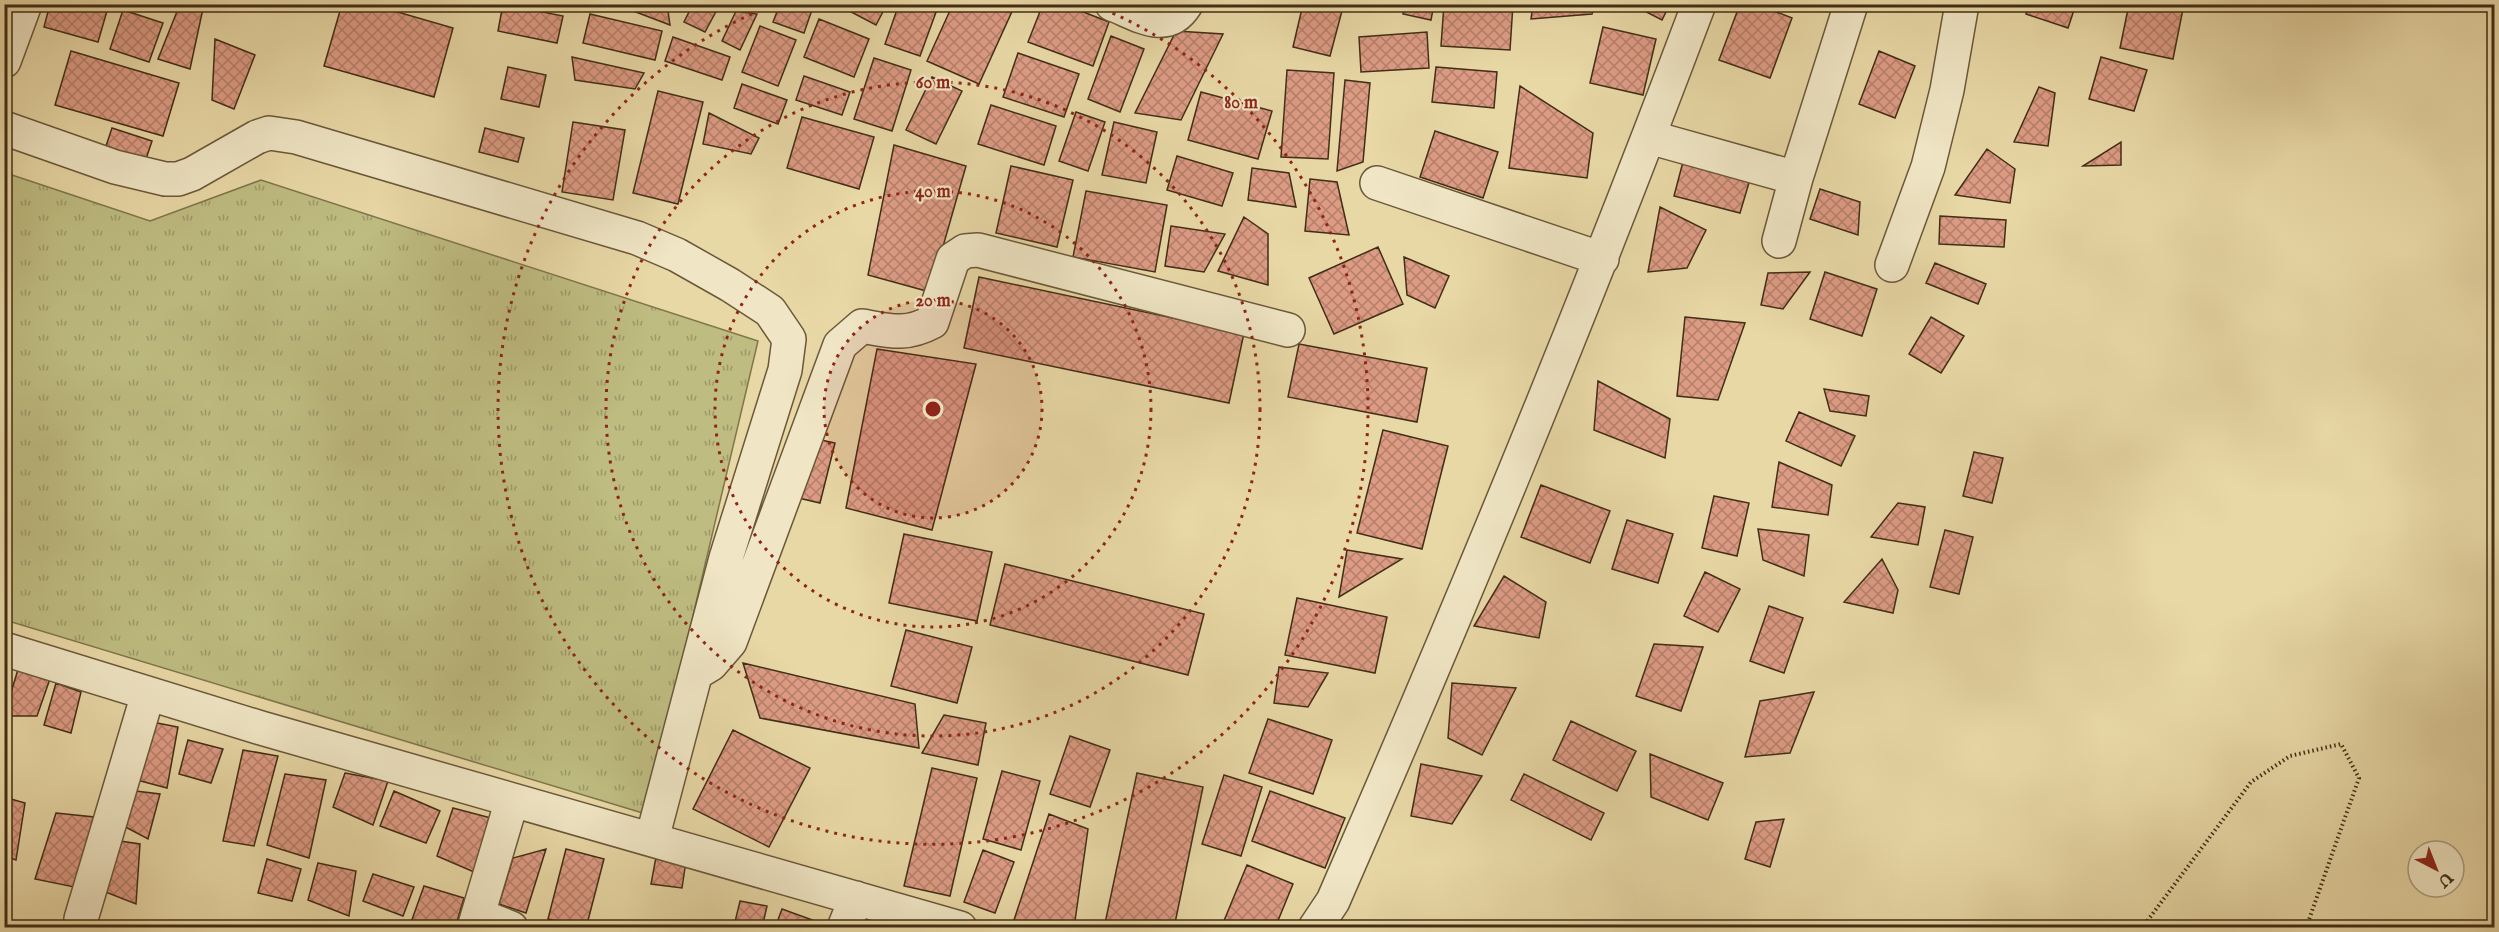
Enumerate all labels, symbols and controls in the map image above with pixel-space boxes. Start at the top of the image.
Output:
text: 60 m [916,72,950,95]
text: 80 m [1224,92,1258,115]
text: 40 m [915,181,951,204]
text: 20 m [915,290,951,313]
centre of rings [923,399,943,419]
north arrow [2406,839,2466,899]
text: U [2433,866,2457,891]

